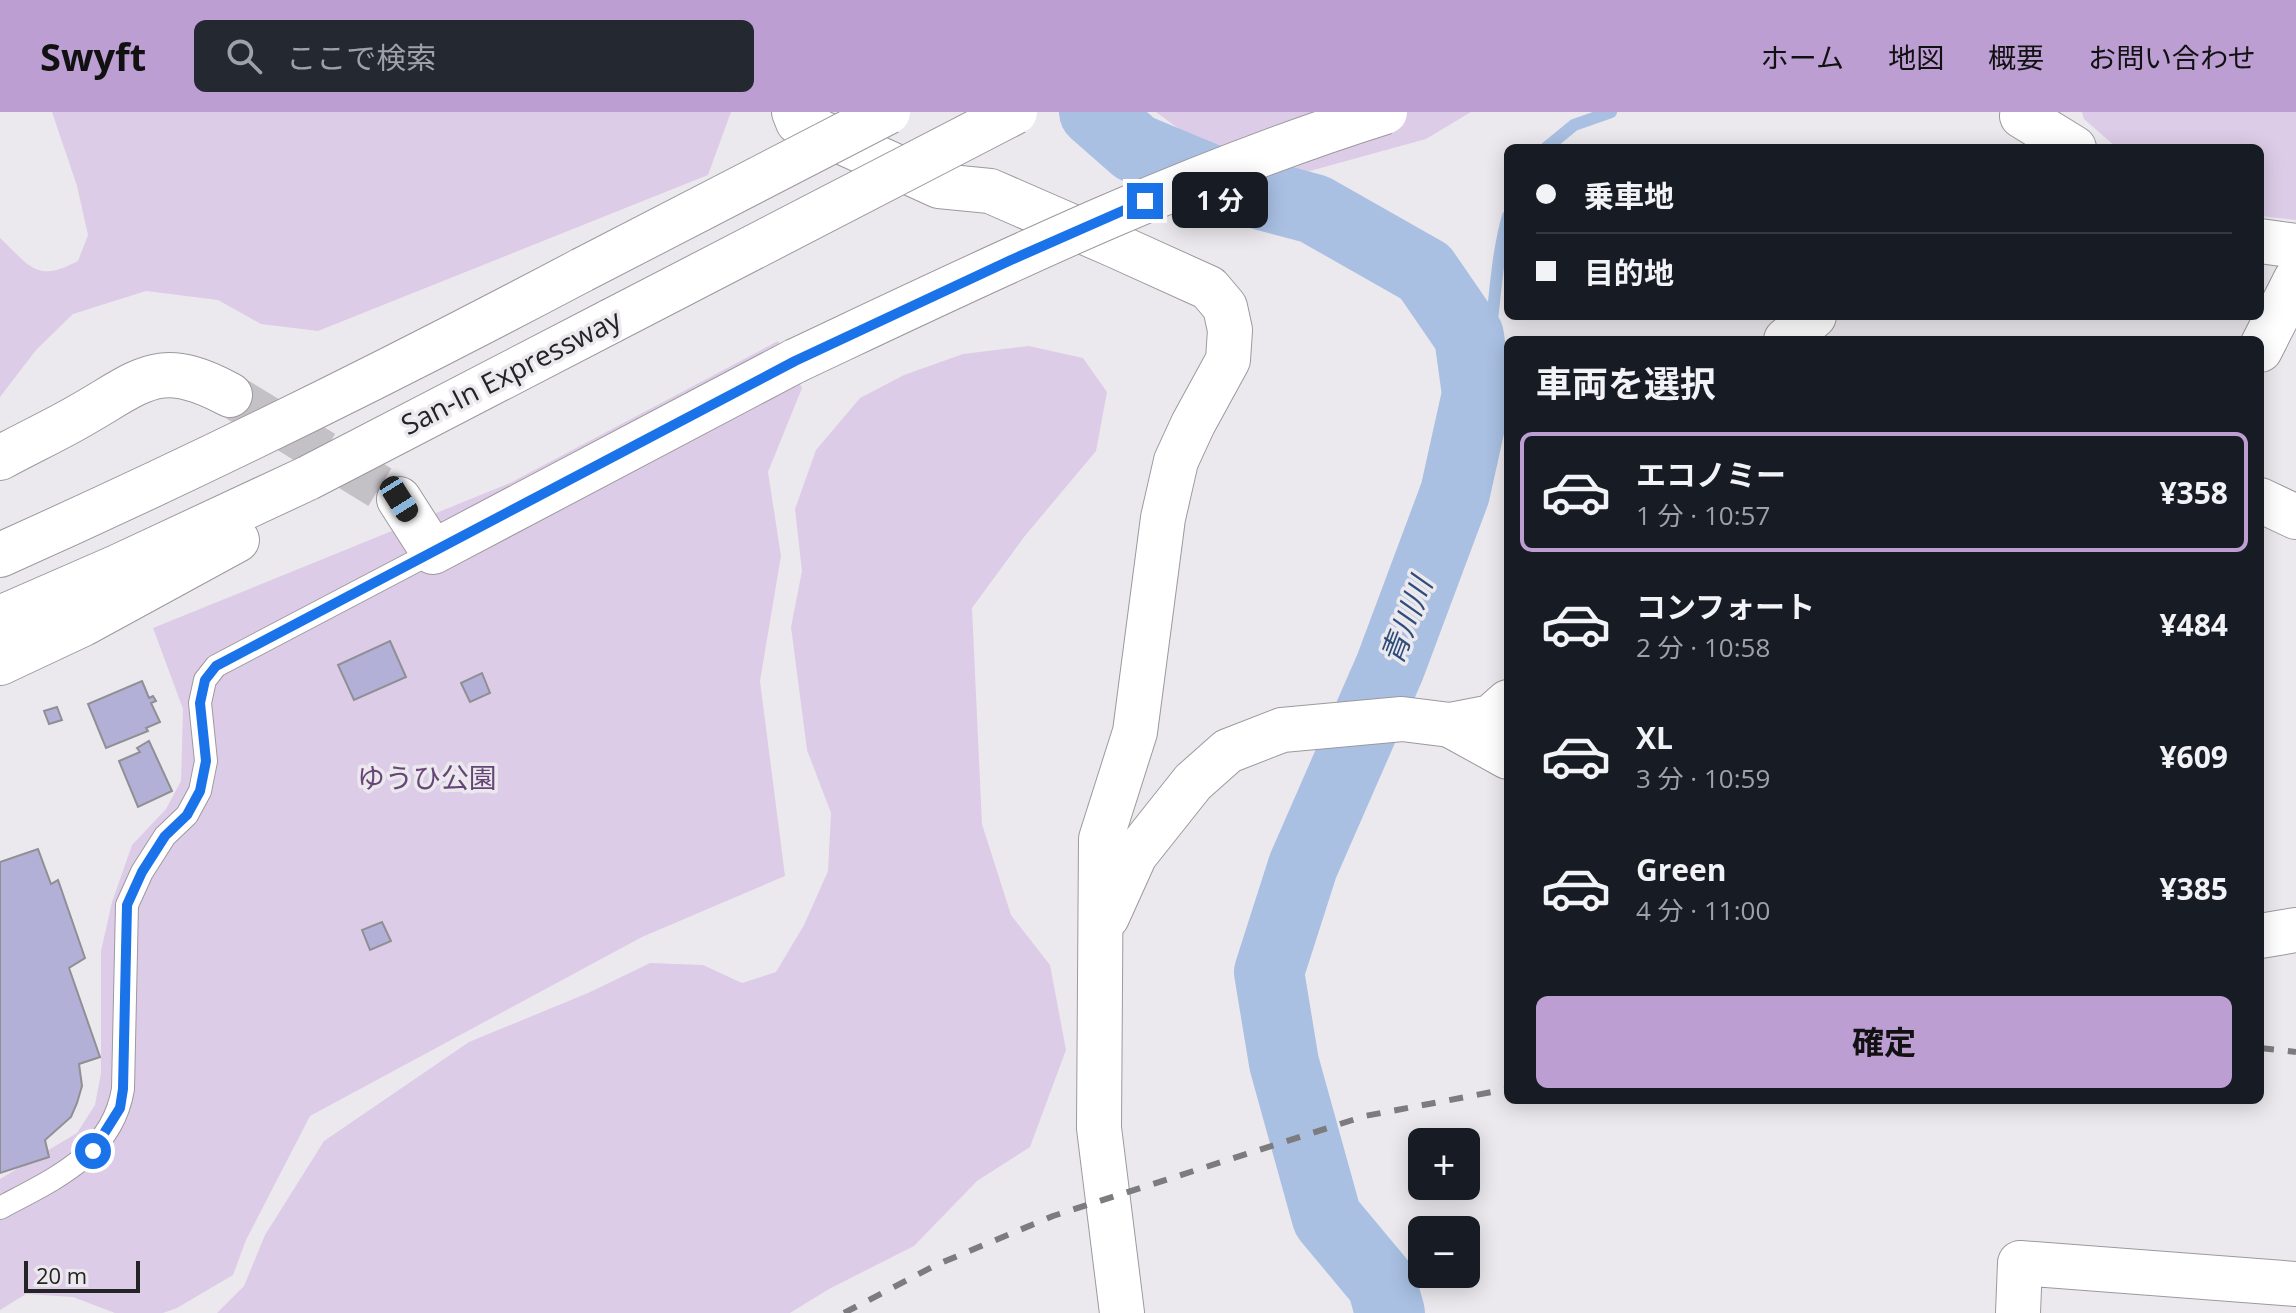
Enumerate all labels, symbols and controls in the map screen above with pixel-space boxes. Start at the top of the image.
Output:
search box [194,20,754,92]
text: Swyft [40,30,146,82]
icon: search [222,34,266,78]
text: ここで検索 [286,37,436,78]
text: ホーム [1761,38,1844,76]
text: 地図 [1888,38,1944,76]
text: 概要 [1988,38,2044,76]
text: お問い合わせ [2088,38,2256,76]
callout: 1 分 [1173,173,1269,229]
text: 乗車地 [1584,175,1674,216]
text: 1 分 [1196,182,1244,218]
route end [1127,183,1163,219]
text: 目的地 [1584,252,1674,293]
street label: San-In Expressway [394,299,628,443]
text: 車両を選択 [1536,359,1716,408]
text: エコノミー [1636,454,1786,495]
icon: car [1540,456,1612,528]
car [376,472,422,526]
text: ¥358 [2159,472,2228,513]
text: 1 分 · 10:57 [1636,497,1770,533]
water label: 青川川 [1370,568,1442,670]
text: コンフォート [1636,586,1815,627]
icon: car [1540,588,1612,660]
text: ¥484 [2159,604,2228,645]
text: 2 分 · 10:58 [1636,629,1770,665]
text: XL [1636,717,1673,758]
icon: car [1540,720,1612,792]
text: ¥609 [2159,736,2228,777]
park label: ゆうひ公園 [357,758,497,796]
text: 3 分 · 10:59 [1636,760,1770,796]
text: Green [1636,849,1727,890]
icon: car [1540,852,1612,924]
text: ¥385 [2159,868,2228,909]
text: 4 分 · 11:00 [1636,892,1770,928]
button: 確定 [1536,996,2232,1088]
map controls [1408,1128,1480,1288]
button: + [1408,1128,1480,1200]
route start [75,1133,111,1169]
button: − [1408,1216,1480,1288]
scale bar [24,1257,140,1293]
text: 20 m [36,1260,87,1290]

